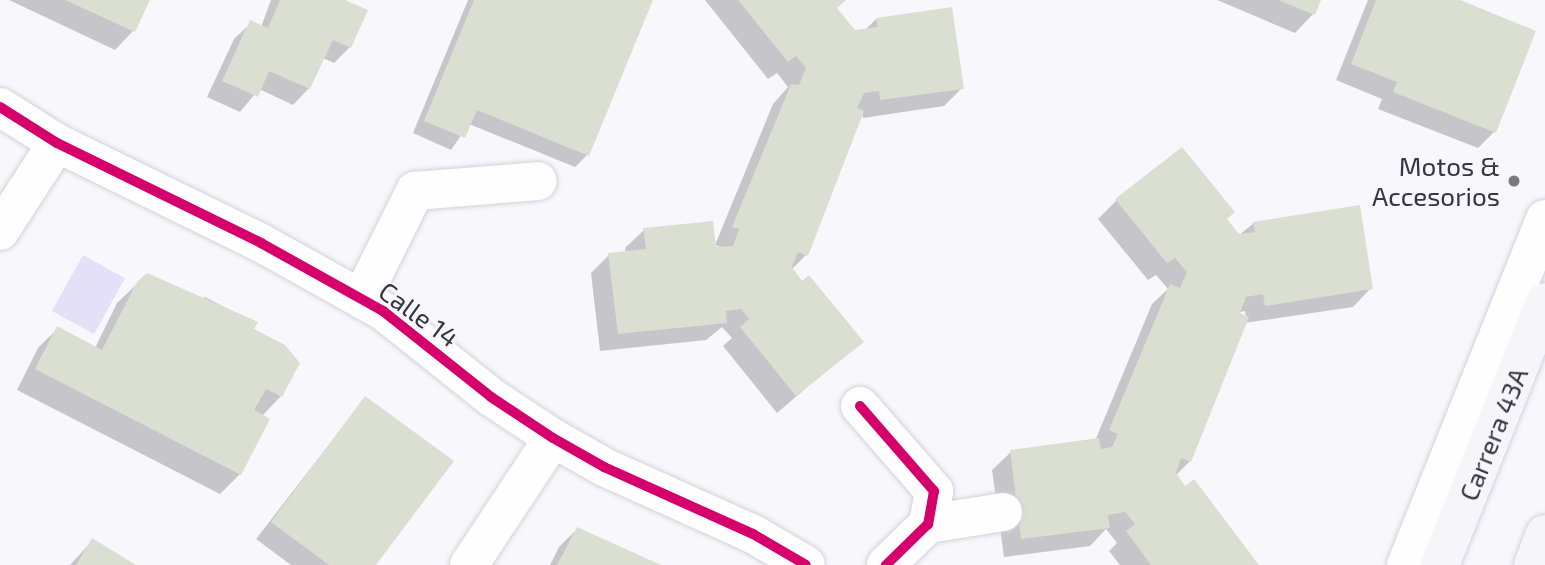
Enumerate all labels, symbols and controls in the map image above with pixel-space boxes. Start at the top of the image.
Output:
place label: Motos & Accesorios [1372,150,1500,212]
marker: Motos & Accesorios [1506,173,1522,189]
street label: Calle 14 [373,275,465,353]
street label: Carrera 43A [1452,363,1534,505]

